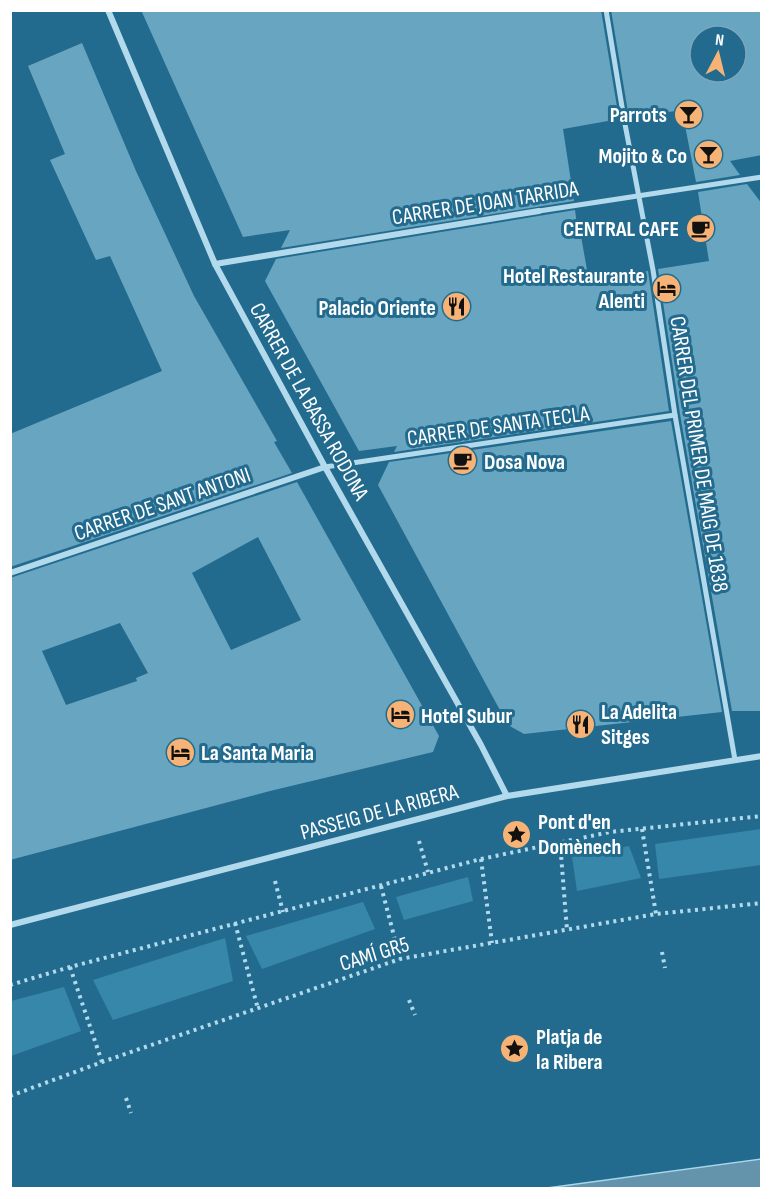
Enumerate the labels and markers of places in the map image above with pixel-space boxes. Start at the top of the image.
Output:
bar icon: Parrots [672,98,704,130]
place label: Parrots [610,102,667,129]
bar icon: Mojito & Co [692,139,724,171]
place label: Mojito & Co [599,143,687,170]
cafe icon: CENTRAL CAFE [684,212,716,244]
place label: CENTRAL CAFE [563,216,679,243]
place label: Hotel Restaurante Alenti [503,263,645,315]
hotel icon: Hotel Restaurante Alenti [650,272,682,304]
restaurant icon: Palacio Oriente [441,291,473,323]
place label: Palacio Oriente [319,295,436,322]
cafe icon: Dosa Nova [447,445,479,477]
place label: Dosa Nova [484,449,565,476]
hotel icon: Hotel Subur [384,699,416,731]
place label: La Adelita Sitges [601,699,677,751]
place label: Hotel Subur [421,703,512,730]
restaurant icon: La Adelita Sitges [564,708,596,740]
hotel icon: La Santa Maria [164,736,196,768]
place label: La Santa Maria [201,740,314,767]
place label: Pont d'en Domènech [538,809,621,861]
place icon: Pont d'en Domènech [501,818,533,850]
place label: Platja de la Ribera [536,1024,603,1076]
place icon: Platja de la Ribera [499,1033,531,1065]

